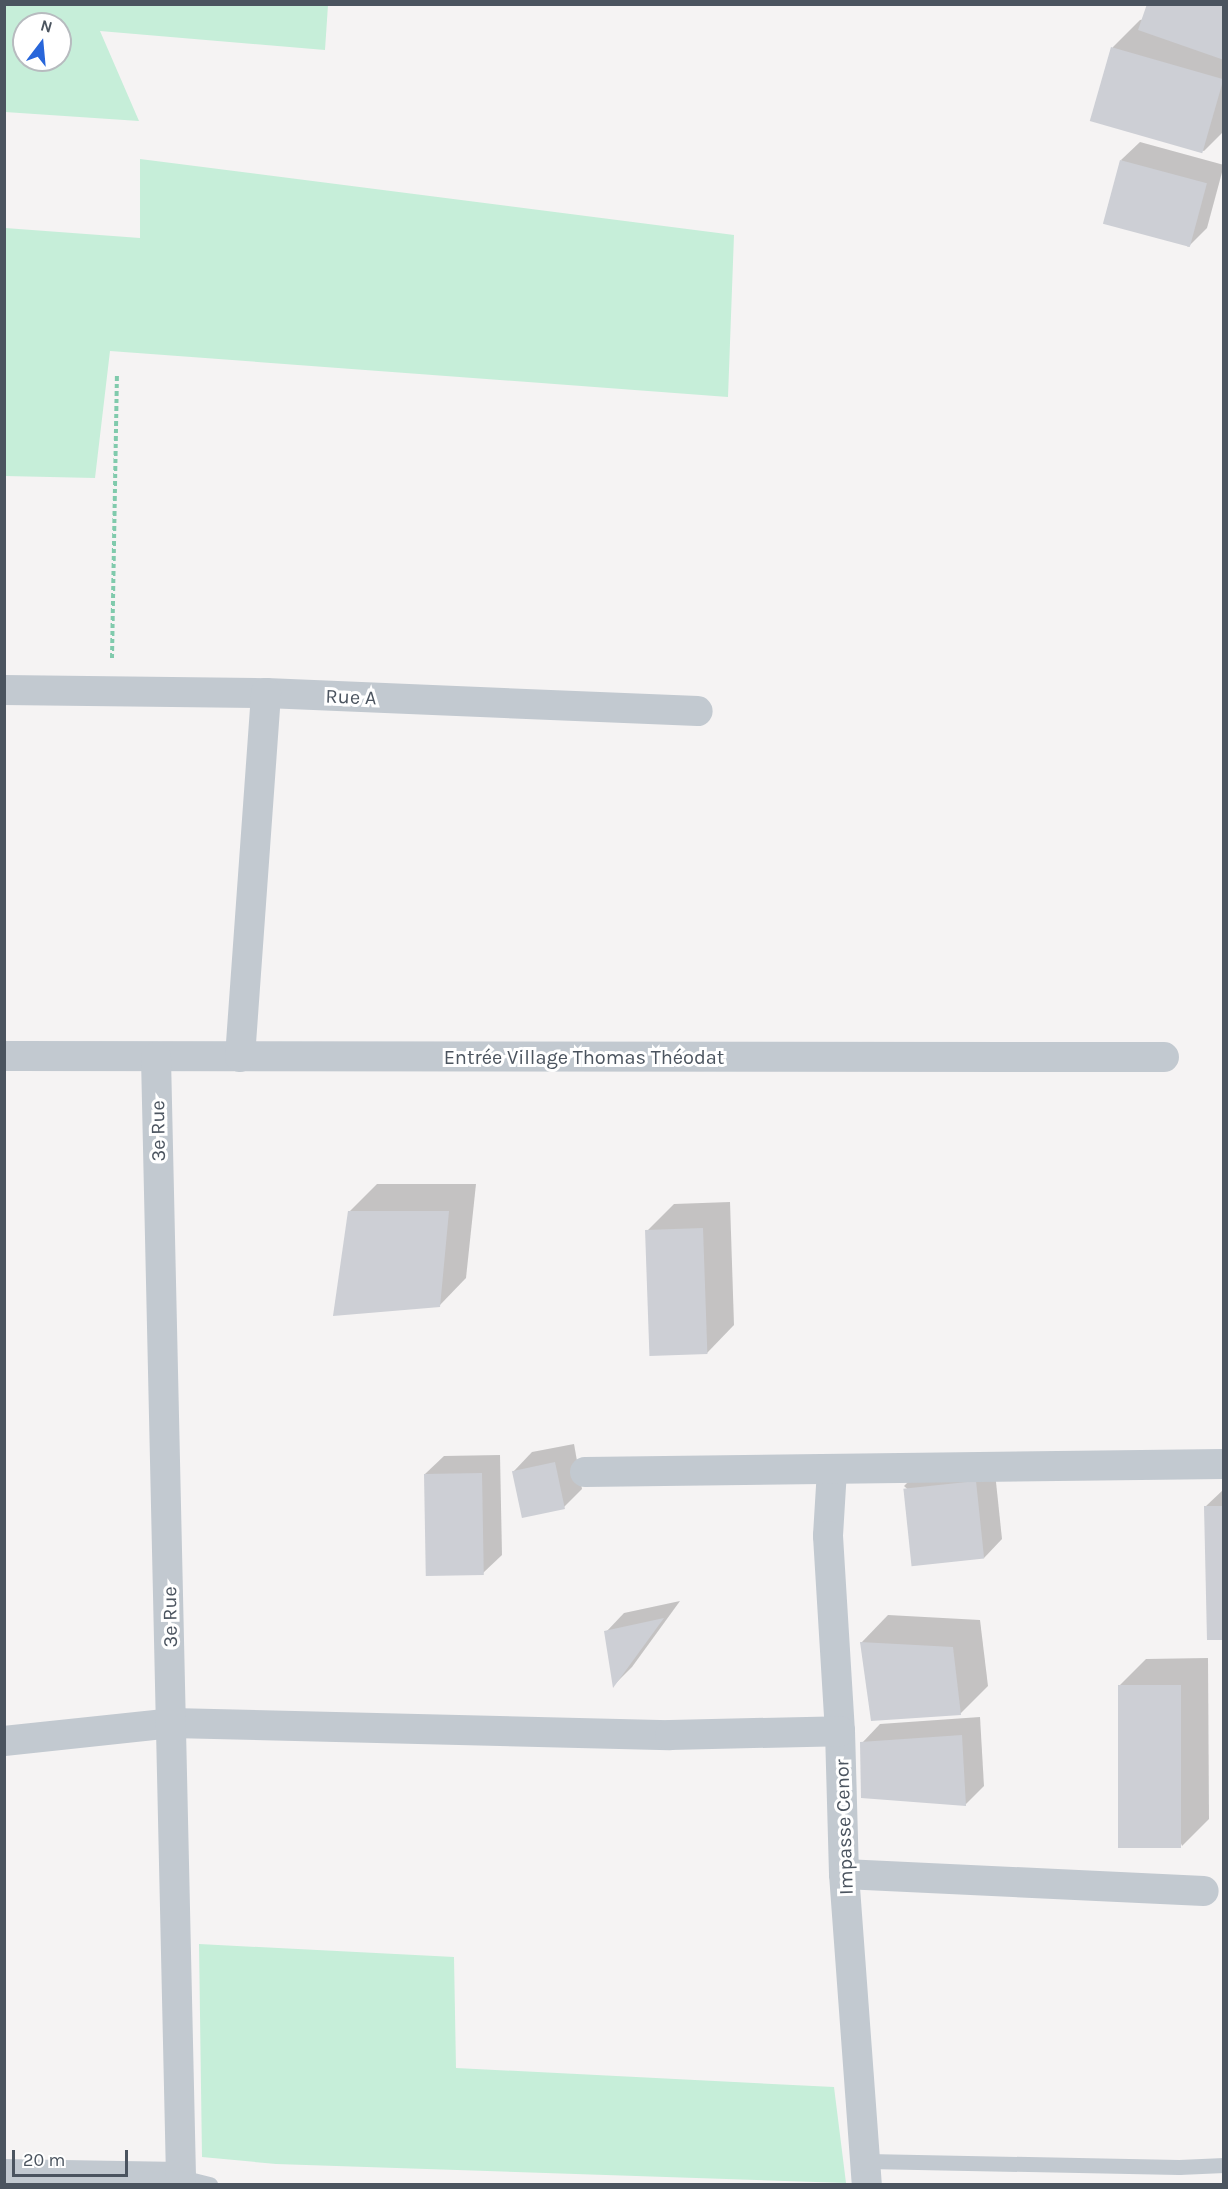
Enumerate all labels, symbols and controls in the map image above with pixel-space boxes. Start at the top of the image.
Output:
north arrow [12,12,72,72]
text: N [38,15,55,37]
street label: Rue A [325,684,377,710]
street label: Entrée Village Thomas Théodat [444,1045,724,1069]
street label: 3e Rue [145,1100,171,1162]
street label: 3e Rue [157,1586,183,1648]
street label: Impasse Cenor [830,1759,858,1895]
scale bar [15,2138,130,2176]
text: 20 m [23,2149,65,2171]

